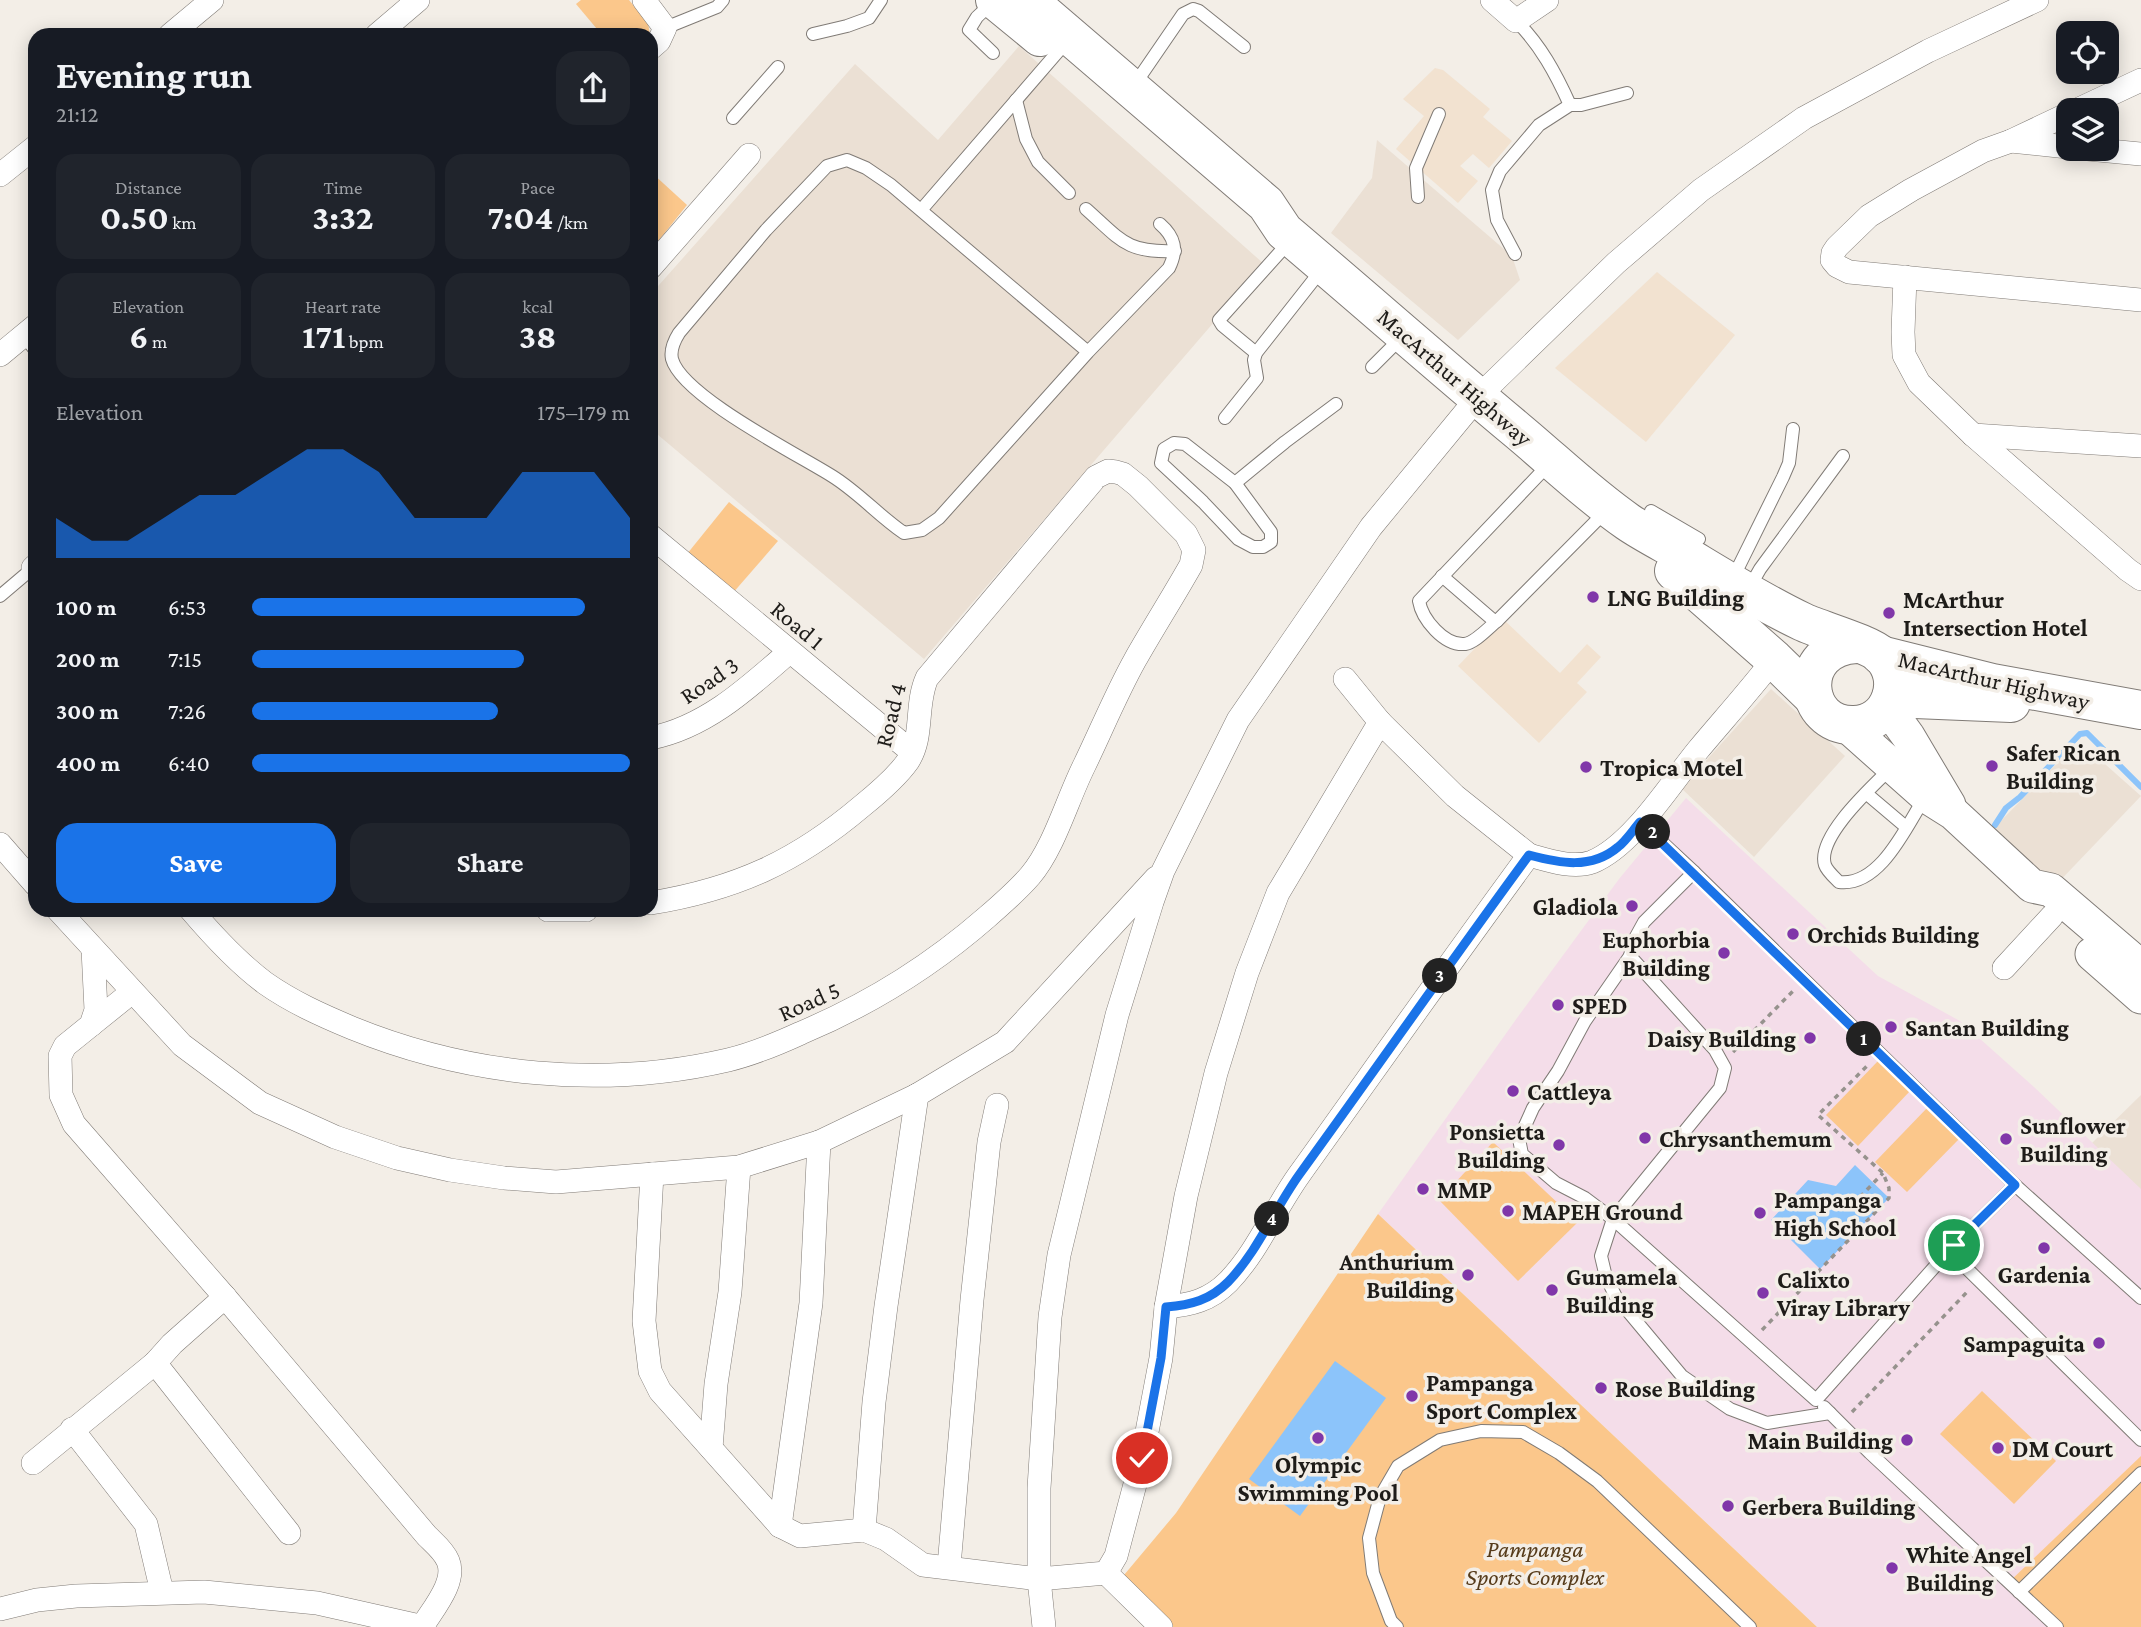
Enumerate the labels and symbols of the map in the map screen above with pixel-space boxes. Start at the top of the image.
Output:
street label: MacArthur Highway [1372,303,1538,452]
place label: LNG Building [1607,584,1744,611]
place label: McArthur Intersection Hotel [1903,586,2087,641]
marker: LNG Building [1585,589,1601,605]
street label: Road 1 [766,595,830,655]
marker: McArthur Intersection Hotel [1881,605,1897,621]
street label: MacArthur Highway [1896,645,2093,715]
street label: Road 3 [675,651,743,709]
street label: Road 4 [869,680,911,750]
place label: Safer Rican Building [2006,739,2121,794]
place label: Tropica Motel [1600,754,1743,781]
marker: Safer Rican Building [1984,758,2000,774]
marker: Tropica Motel [1578,759,1594,775]
pin: 2 [1636,814,1670,850]
place label: Gladiola [1533,893,1618,920]
marker: Gladiola [1624,898,1640,914]
place label: Orchids Building [1807,921,1979,948]
place label: Euphorbia Building [1602,926,1710,981]
marker: Orchids Building [1785,926,1801,942]
marker: Euphorbia Building [1716,945,1732,961]
pin: 3 [1422,958,1458,993]
street label: Road 5 [774,976,844,1026]
place label: SPED [1572,992,1628,1019]
marker: SPED [1550,997,1566,1013]
place label: Santan Building [1905,1014,2069,1041]
marker: Santan Building [1883,1019,1899,1035]
pin: 1 [1846,1021,1882,1056]
place label: Daisy Building [1647,1025,1796,1052]
marker: Daisy Building [1802,1030,1818,1046]
place label: Cattleya [1527,1078,1612,1105]
marker: Cattleya [1505,1083,1521,1099]
place label: Sunflower Building [2020,1112,2126,1167]
place label: Ponsietta Building [1449,1118,1545,1173]
place label: Chrysanthemum [1659,1125,1832,1152]
marker: Chrysanthemum [1637,1130,1653,1146]
marker: Sunflower Building [1998,1131,2014,1147]
marker: Ponsietta Building [1551,1137,1567,1153]
place label: MMP [1437,1176,1492,1203]
marker: MMP [1415,1181,1431,1197]
place label: Pampanga High School [1774,1186,1896,1241]
place label: MAPEH Ground [1522,1198,1683,1225]
pin: 4 [1254,1202,1290,1236]
marker: MAPEH Ground [1500,1203,1516,1219]
marker: Pampanga High School [1752,1205,1768,1221]
pin [1924,1215,1984,1275]
marker: Gardenia [2036,1240,2052,1256]
place label: Anthurium Building [1338,1248,1455,1303]
place label: Gardenia [1998,1261,2091,1288]
place label: Gumamela Building [1566,1263,1678,1318]
place label: Calixto Viray Library [1776,1266,1910,1321]
marker: Anthurium Building [1460,1267,1476,1283]
marker: Gumamela Building [1544,1282,1560,1298]
marker: Calixto Viray Library [1755,1285,1771,1301]
place label: Sampaguita [1963,1330,2085,1357]
marker: Sampaguita [2091,1335,2107,1351]
place label: Pampanga Sport Complex [1426,1369,1578,1424]
place label: Rose Building [1615,1375,1755,1402]
marker: Rose Building [1593,1380,1609,1396]
marker: Pampanga Sport Complex [1404,1388,1420,1404]
place label: Main Building [1747,1427,1893,1454]
pin [1112,1428,1172,1488]
marker: Olympic Swimming Pool [1310,1430,1326,1446]
marker: Main Building [1899,1432,1915,1448]
place label: DM Court [2012,1435,2113,1462]
marker: DM Court [1990,1440,2006,1456]
place label: Olympic Swimming Pool [1238,1451,1398,1506]
place label: Gerbera Building [1742,1493,1915,1520]
marker: Gerbera Building [1720,1498,1736,1514]
park label: Pampanga Sports Complex [1466,1535,1605,1590]
place label: White Angel Building [1905,1541,2032,1596]
marker: White Angel Building [1884,1560,1900,1576]

